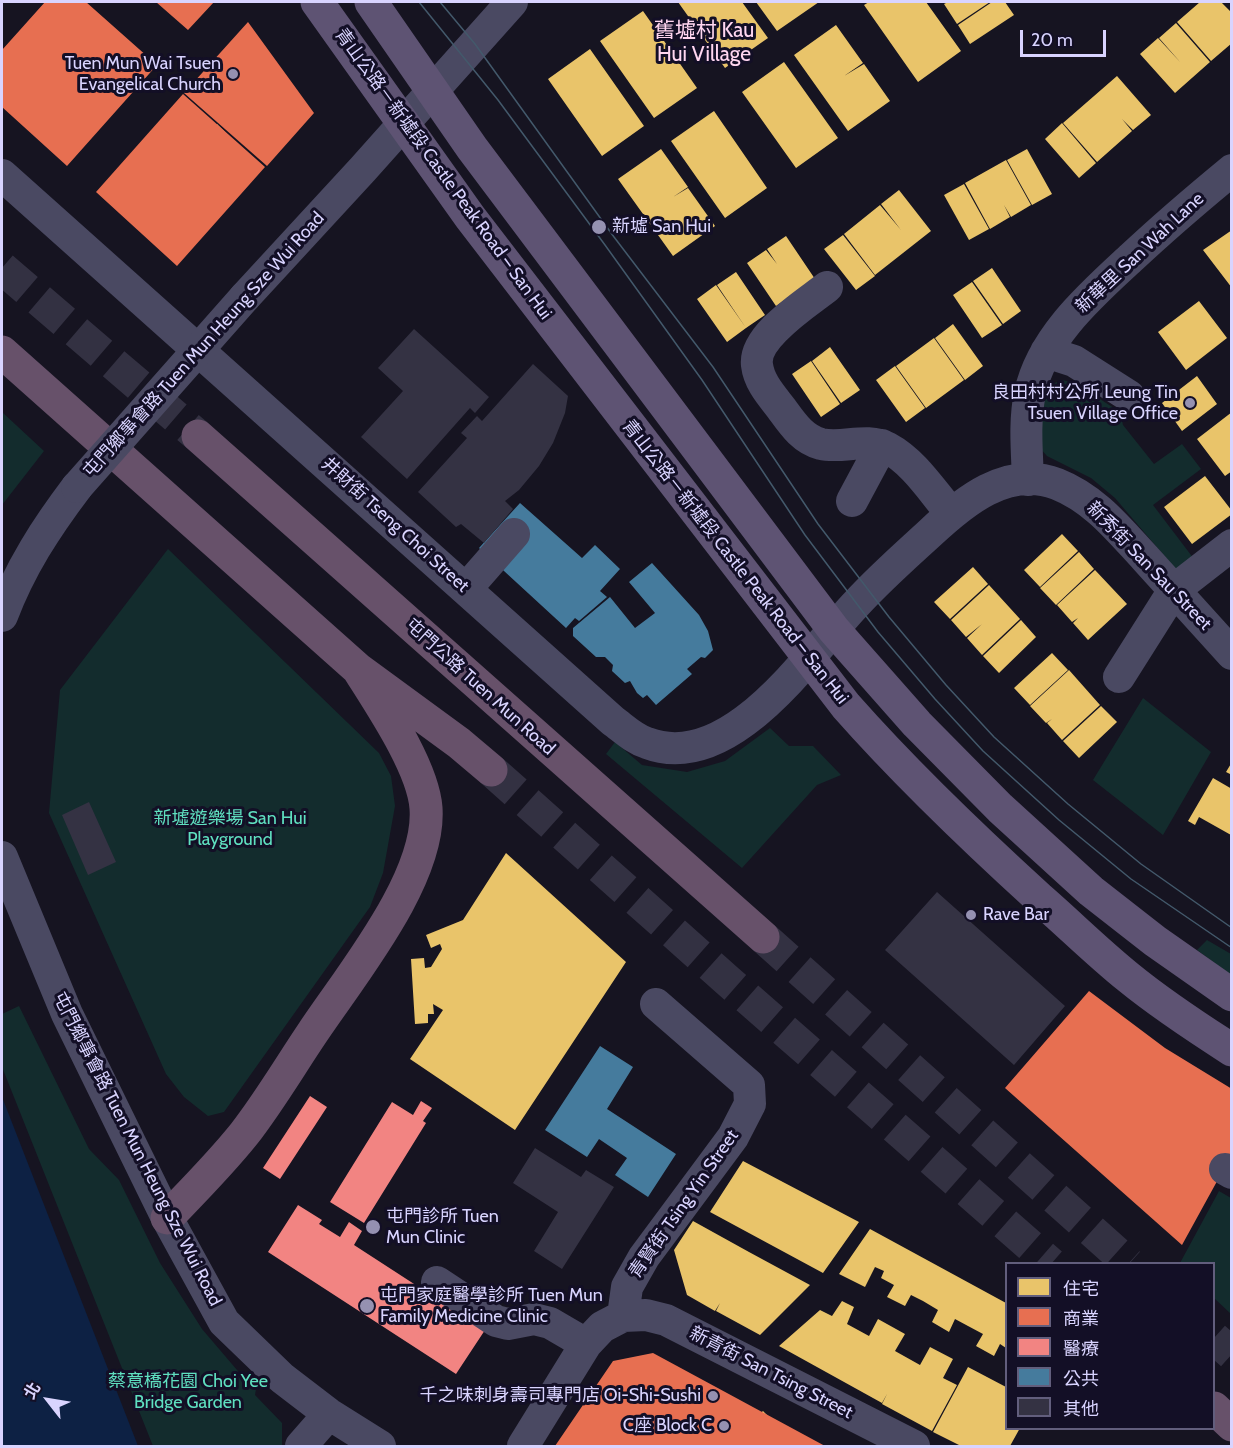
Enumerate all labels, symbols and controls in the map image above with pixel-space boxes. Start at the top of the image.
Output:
district label: 舊墟村 Kau Hui Village [649,18,759,68]
scale bar [1023,18,1108,56]
street label: 青山公路－新墟段 Castle Peak Road – San Hui [330,24,556,324]
text: 20 m [1031,29,1073,51]
place label: Tuen Mun Wai Tsuen Evangelical Church [65,53,221,96]
marker: Tuen Mun Wai Tsuen Evangelical Church [226,67,240,81]
street label: 新華里 San Wah Lane [1072,188,1208,318]
street label: 屯門鄉事會路 Tuen Mun Heung Sze Wui Road [79,208,329,482]
place label: 新墟 San Hui [612,216,711,238]
marker: 新墟 San Hui [590,218,608,236]
place label: 良田村村公所 Leung Tin Tsuen Village Office [992,382,1178,424]
marker: 良田村村公所 Leung Tin Tsuen Village Office [1183,396,1197,410]
street label: 青山公路－新墟段 Castle Peak Road – San Hui [617,416,853,708]
street label: 井財街 Tseng Choi Street [317,453,473,597]
street label: 新秀街 San Sau Street [1082,497,1216,635]
street label: 屯門公路 Tuen Mun Road [401,614,559,760]
park label: 新墟遊樂場 San Hui Playground [153,808,307,850]
place label: Rave Bar [983,904,1049,926]
marker: Rave Bar [964,908,978,922]
street label: 屯門鄉事會路 Tuen Mun Heung Sze Wui Road [48,988,226,1310]
street label: 青賢街 Tsing Yin Street [625,1126,743,1282]
place label: 屯門診所 Tuen Mun Clinic [386,1206,499,1248]
marker: 屯門診所 Tuen Mun Clinic [364,1218,382,1236]
legend [1005,1262,1215,1430]
text: 住宅 [1063,1278,1099,1300]
place label: 屯門家庭醫學診所 Tuen Mun Family Medicine Clinic [380,1285,603,1328]
marker: 屯門家庭醫學診所 Tuen Mun Family Medicine Clinic [358,1297,376,1315]
text: 商業 [1063,1308,1099,1330]
street label: 新青街 San Tsing Street [686,1322,856,1424]
text: 醫療 [1063,1338,1099,1360]
text: 公共 [1063,1368,1099,1390]
north arrow [18,1370,78,1430]
park label: 蔡意橋花園 Choi Yee Bridge Garden [108,1371,268,1414]
text: 北 [20,1379,44,1402]
place label: 千之味刺身壽司專門店 Oi-Shi-Sushi [420,1385,701,1407]
marker: 千之味刺身壽司專門店 Oi-Shi-Sushi [706,1389,720,1403]
text: 其他 [1063,1398,1099,1420]
place label: C座 Block C [623,1415,712,1437]
marker: C座 Block C [717,1419,731,1433]

